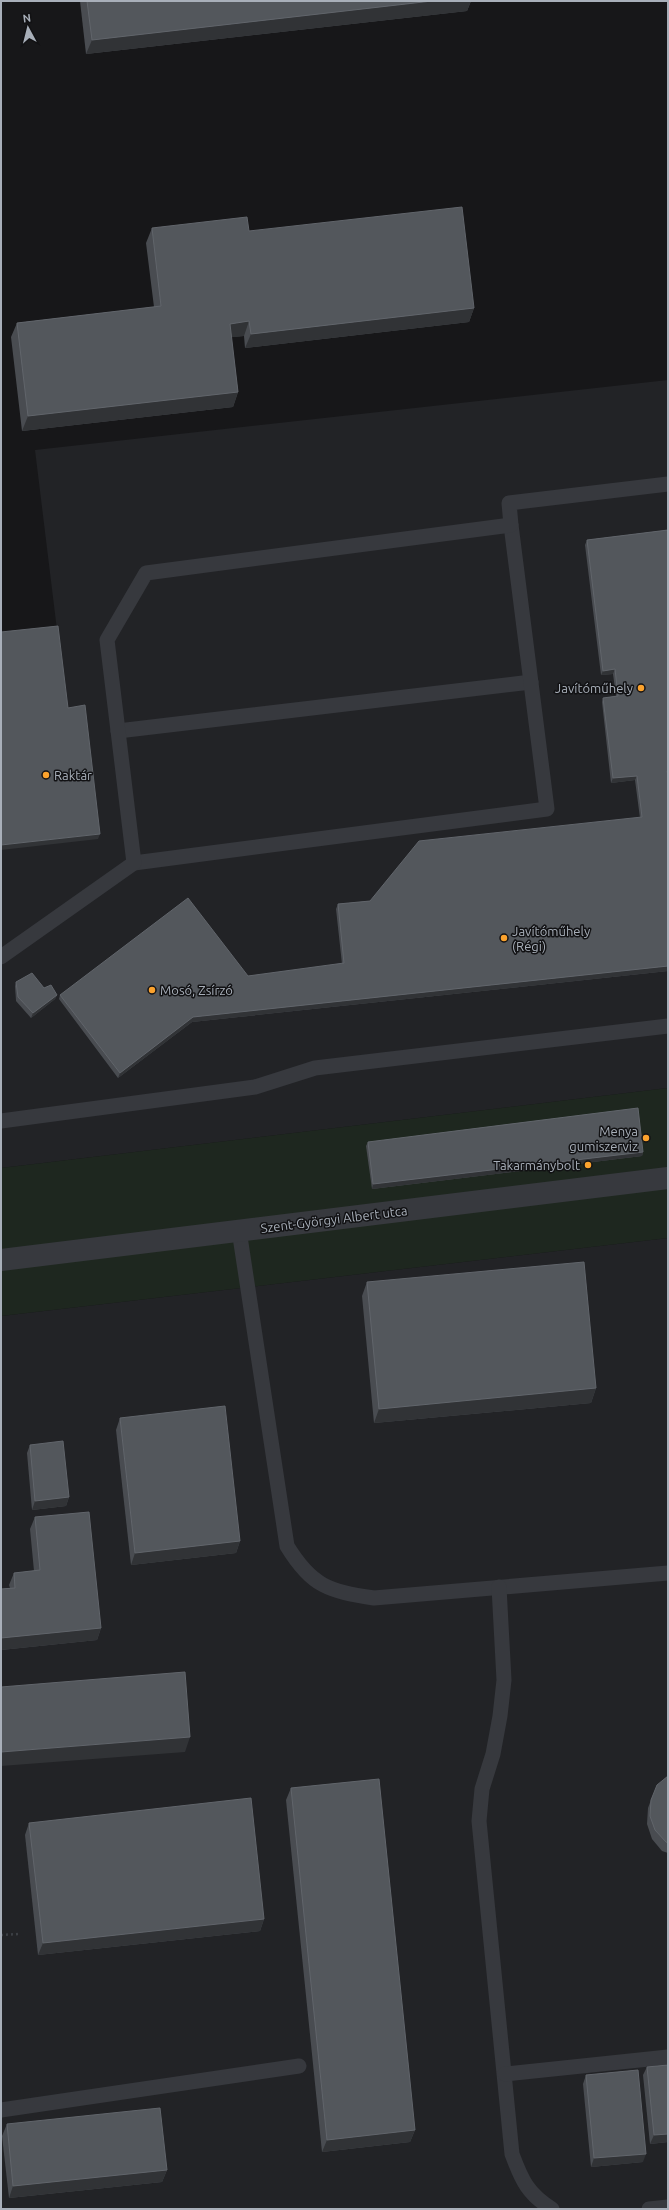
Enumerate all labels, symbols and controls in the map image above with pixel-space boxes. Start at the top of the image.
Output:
north arrow [8,8,48,48]
text: N [22,12,32,25]
place label: Javítóműhely [555,681,633,695]
marker: Javítóműhely [636,683,646,693]
place label: Raktár [54,768,92,782]
marker: Raktár [41,770,51,780]
place label: Javítóműhely (Régi) [512,924,590,954]
marker: Javítóműhely (Régi) [499,933,509,943]
place label: Mosó, Zsírzó [160,983,233,998]
marker: Mosó, Zsírzó [147,985,157,995]
place label: Menya gumiszerviz [569,1124,638,1153]
marker: Menya gumiszerviz [641,1133,651,1143]
place label: Takarmánybolt [493,1158,580,1172]
marker: Takarmánybolt [583,1160,593,1170]
street label: Szent-Györgyi Albert utca [260,1203,408,1235]

